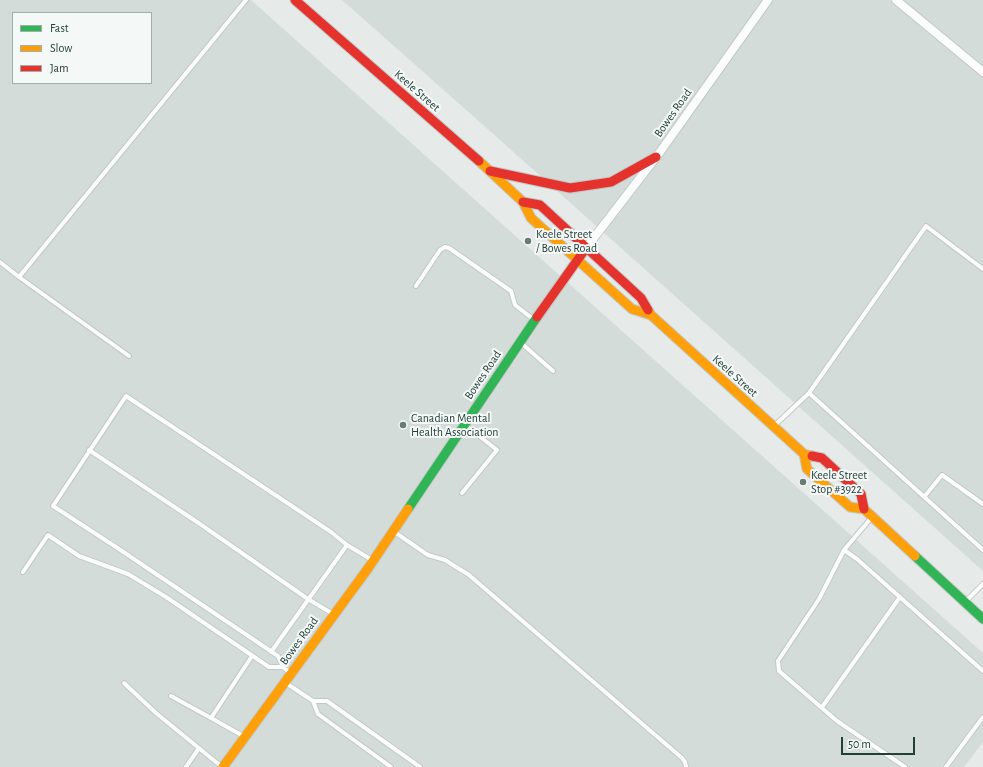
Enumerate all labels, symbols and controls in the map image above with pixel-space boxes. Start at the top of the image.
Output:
legend [12,12,152,84]
text: Fast [50,22,69,34]
text: Slow [50,42,72,54]
text: Jam [50,62,69,74]
street label: Keele Street [391,67,443,115]
street label: Bowes Road [651,86,695,140]
place label: Keele Street / Bowes Road [536,227,597,255]
marker: Keele Street / Bowes Road [523,236,533,246]
street label: Bowes Road [461,348,505,402]
street label: Keele Street [709,352,761,400]
place label: Canadian Mental Health Association [411,411,499,439]
marker: Canadian Mental Health Association [398,420,408,430]
place label: Keele Street Stop #3922 [811,468,867,496]
marker: Keele Street Stop #3922 [798,477,808,487]
street label: Bowes Road [277,614,321,668]
scale bar [843,729,917,755]
text: 50 m [848,738,871,750]

